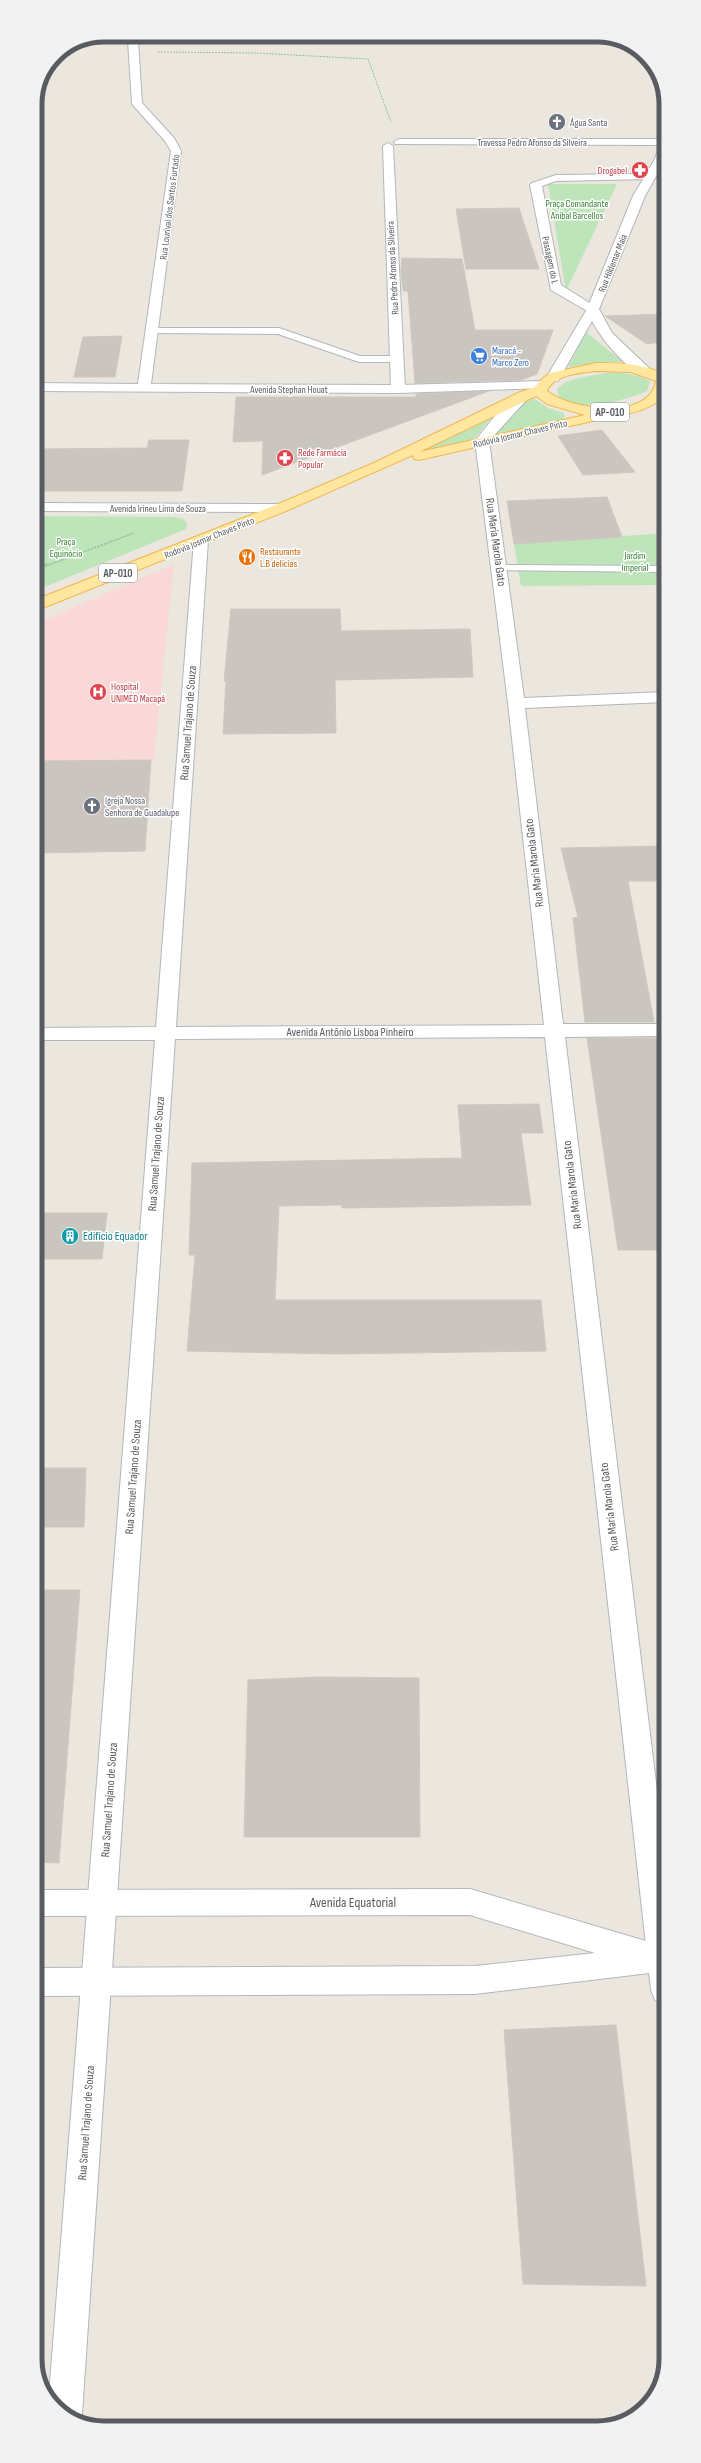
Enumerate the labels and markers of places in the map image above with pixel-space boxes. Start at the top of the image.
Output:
church icon: Água Santa [547,112,567,132]
place label: Água Santa [569,117,608,129]
pharmacy icon: Drogabel [630,160,650,180]
place label: Drogabel [598,165,627,177]
place label: Maracá - Marco Zero [492,345,529,369]
supermarket icon: Maracá - Marco Zero [469,346,489,366]
place label: Rede Farmácia Popular [298,447,347,471]
pharmacy icon: Rede Farmácia Popular [275,448,295,468]
place label: Restaurante L.B delicias [260,546,301,570]
restaurant icon: Restaurante L.B delicias [237,547,257,567]
place label: Hospital UNIMED Macapá [111,681,165,705]
hospital icon: Hospital UNIMED Macapá [88,682,108,702]
place label: Igreja Nossa Senhora de Guadalupe [105,795,179,819]
church icon: Igreja Nossa Senhora de Guadalupe [82,796,102,816]
building icon: Edifício Equador [60,1226,80,1246]
place label: Edifício Equador [83,1229,148,1244]

